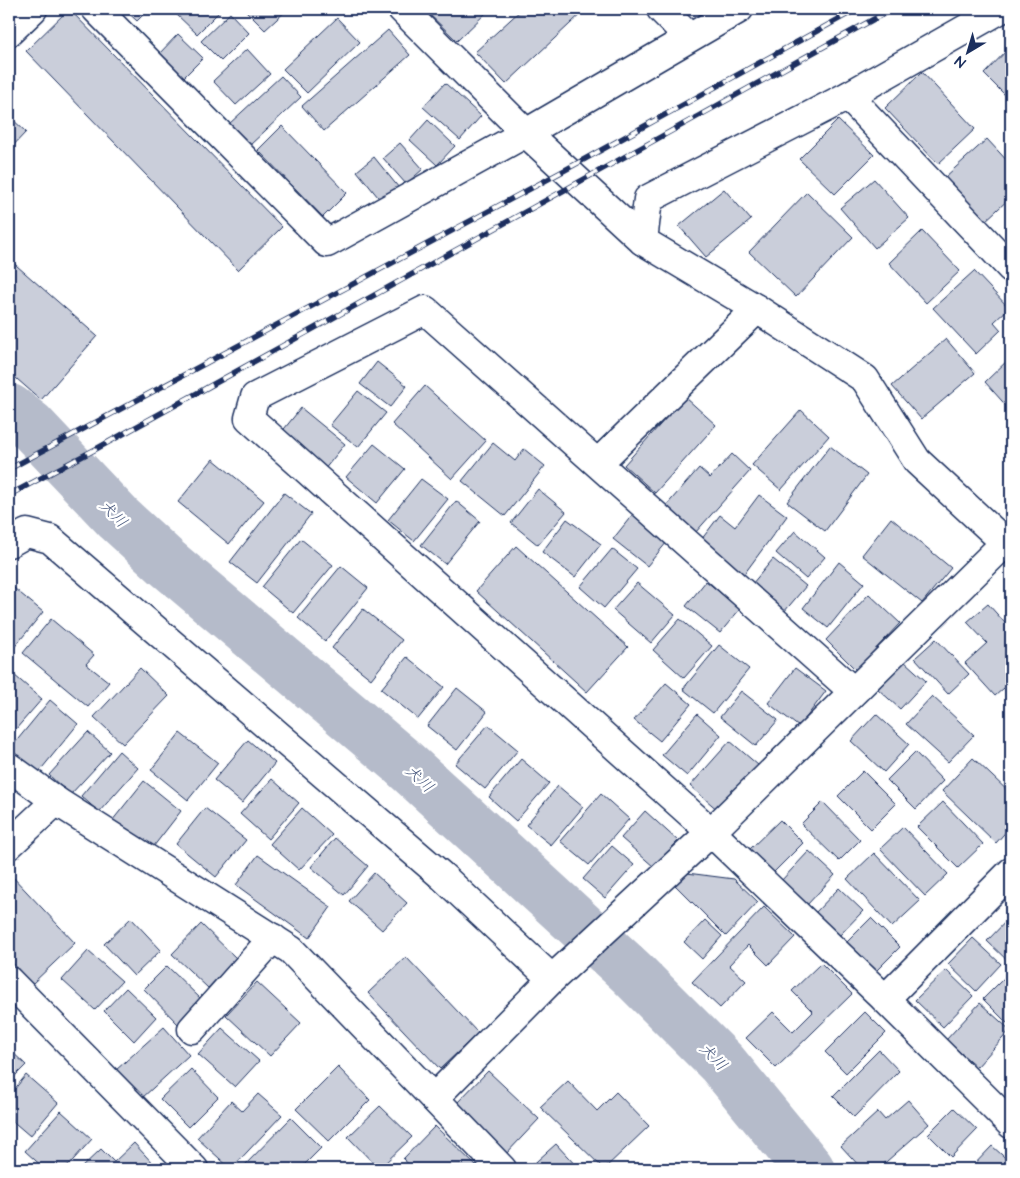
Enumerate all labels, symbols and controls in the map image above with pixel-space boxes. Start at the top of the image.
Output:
north arrow [942,28,992,78]
text: N [951,51,970,72]
water label: 犬川 [94,495,132,533]
water label: 犬川 [400,760,439,798]
water label: 犬川 [694,1038,732,1076]

